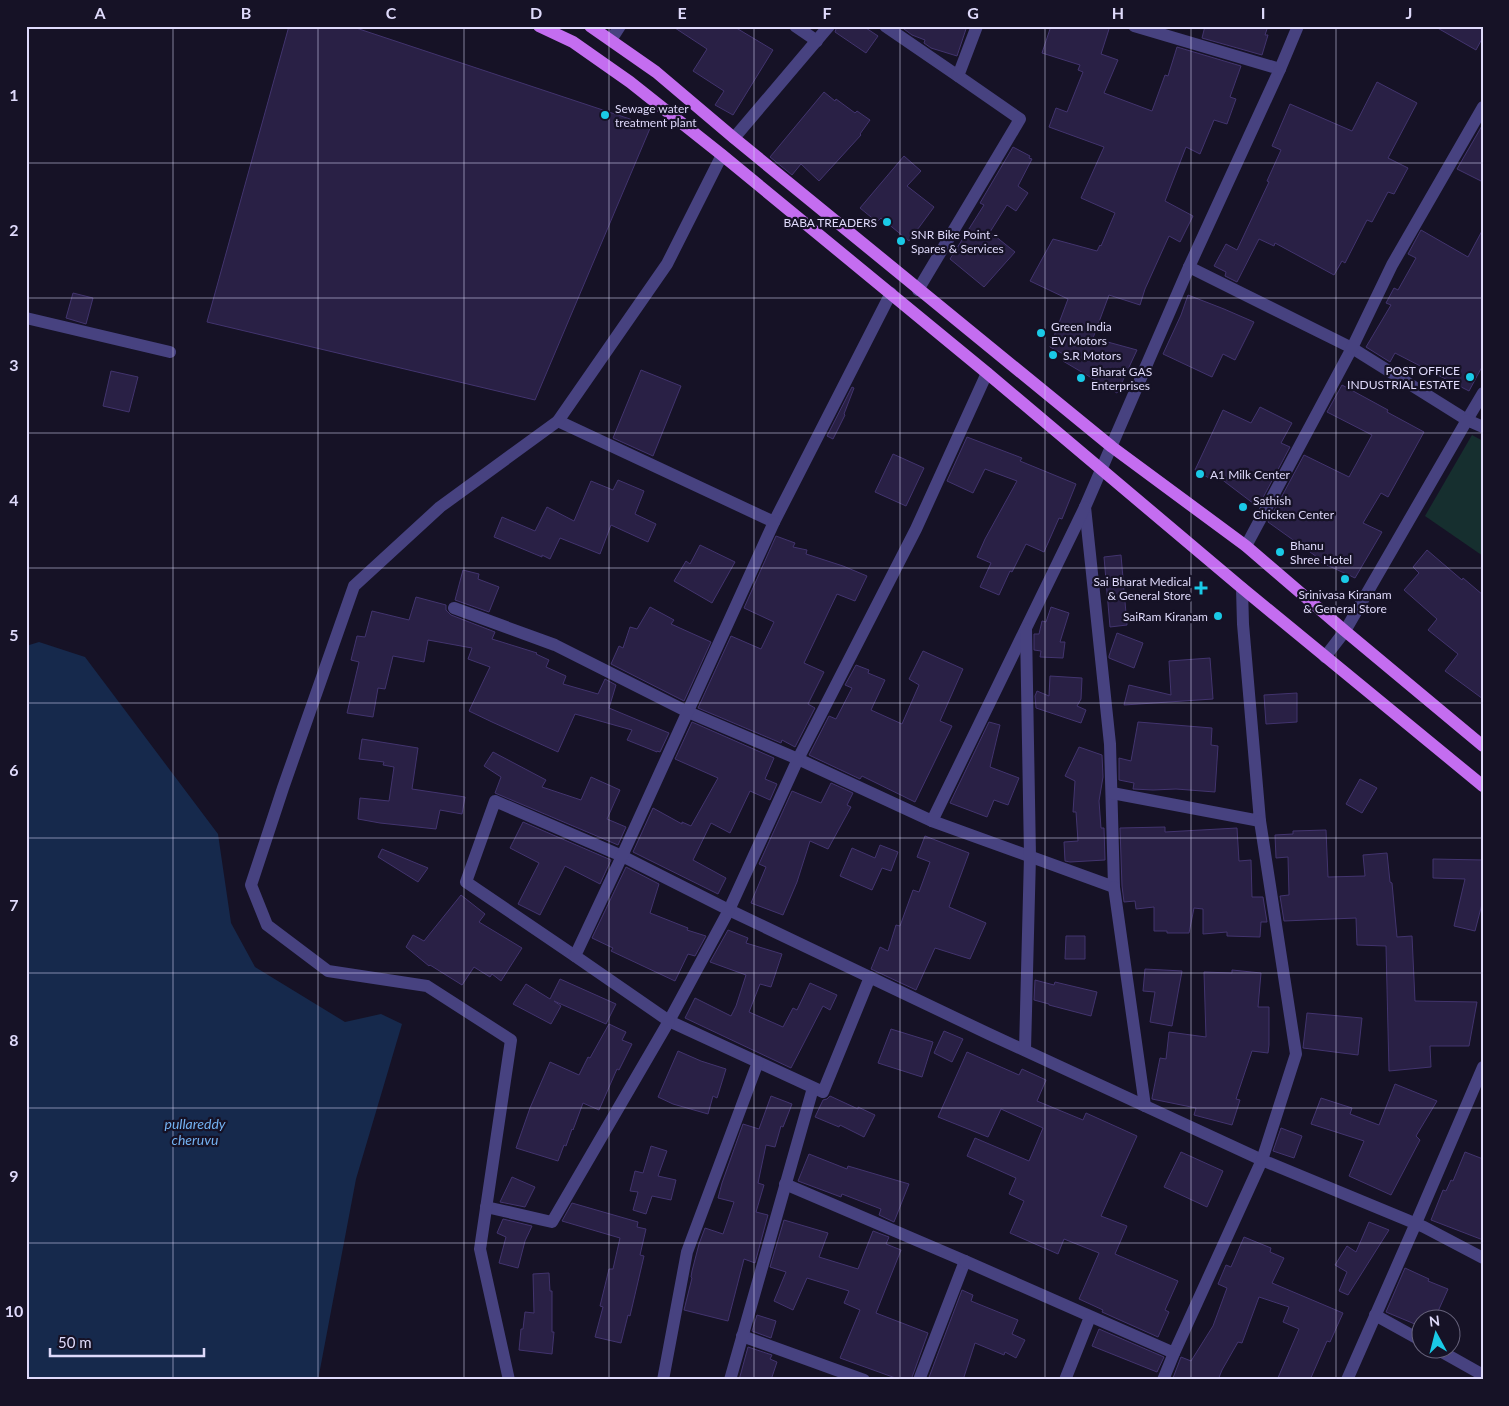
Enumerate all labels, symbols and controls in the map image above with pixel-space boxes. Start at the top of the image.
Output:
text: A [93,3,106,22]
text: B [241,3,251,22]
text: C [386,3,397,22]
text: D [530,3,542,22]
text: E [677,3,687,22]
text: F [822,3,832,22]
text: G [967,3,979,22]
text: H [1112,3,1124,22]
text: I [1261,3,1265,22]
text: J [1406,3,1412,22]
text: 1 [9,85,19,104]
place label: Sewage water treatment plant [615,101,697,130]
marker: Sewage water treatment plant [599,109,611,121]
place label: BABA TREADERS [783,215,877,230]
marker: BABA TREADERS [881,216,893,228]
text: 2 [9,220,19,239]
place label: SNR Bike Point - Spares & Services [911,227,1004,256]
marker: SNR Bike Point - Spares & Services [895,235,907,247]
place label: Green India EV Motors [1051,319,1112,348]
marker: Green India EV Motors [1035,327,1047,339]
place label: S.R Motors [1063,348,1121,363]
marker: S.R Motors [1047,349,1059,361]
text: 3 [9,355,19,374]
place label: POST OFFICE INDUSTRIAL ESTATE [1347,363,1460,392]
place label: Bharat GAS Enterprises [1091,364,1152,393]
marker: POST OFFICE INDUSTRIAL ESTATE [1464,371,1476,383]
marker: Bharat GAS Enterprises [1075,372,1087,384]
place label: A1 Milk Center [1210,467,1291,482]
marker: A1 Milk Center [1194,468,1206,480]
text: 4 [9,490,19,509]
place label: Sathish Chicken Center [1253,493,1335,522]
marker: Sathish Chicken Center [1237,501,1249,513]
place label: Bhanu Shree Hotel [1290,538,1352,567]
marker: Bhanu Shree Hotel [1274,546,1286,558]
marker: Srinivasa Kiranam & General Store [1339,573,1351,585]
place label: Sai Bharat Medical & General Store [1093,574,1191,603]
marker: Sai Bharat Medical & General Store [1195,582,1207,594]
place label: Srinivasa Kiranam & General Store [1298,587,1392,616]
place label: SaiRam Kiranam [1123,609,1208,624]
marker: SaiRam Kiranam [1212,610,1224,622]
text: 5 [9,625,19,644]
text: 6 [9,760,19,779]
text: 7 [9,895,19,914]
text: 8 [9,1030,19,1049]
water label: pullareddy cheruvu [164,1115,226,1148]
text: 9 [9,1166,19,1185]
text: 10 [5,1301,23,1320]
north arrow [1412,1308,1462,1358]
text: N [1428,1312,1441,1330]
scale bar [50,1326,204,1358]
text: 50 m [58,1333,92,1351]

